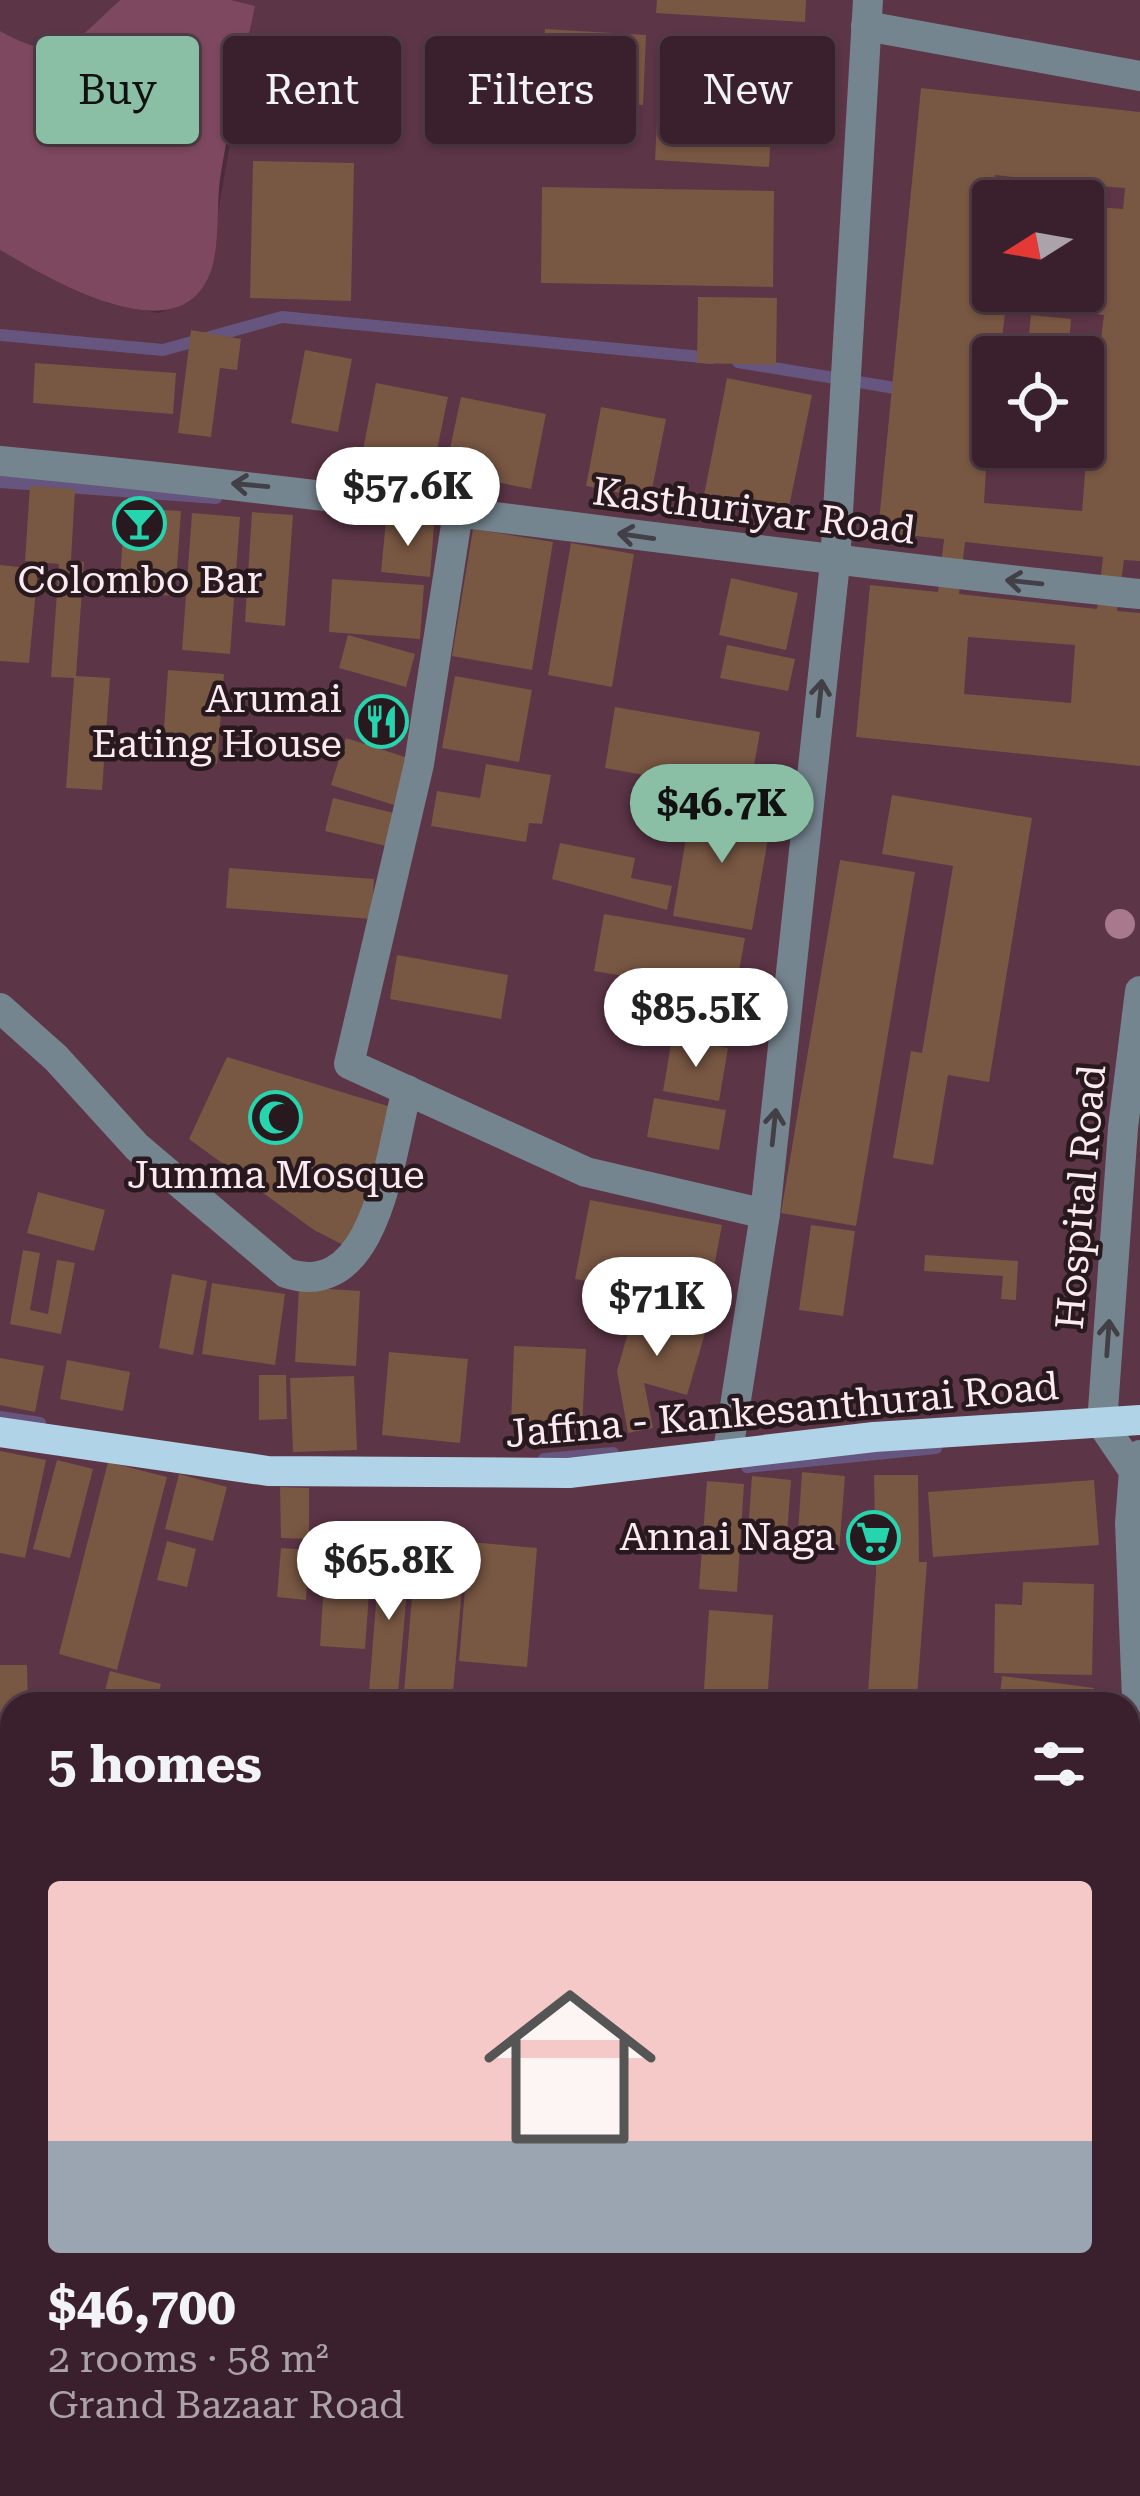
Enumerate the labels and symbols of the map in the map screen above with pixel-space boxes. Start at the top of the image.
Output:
north arrow [972,180,1104,312]
pin: $57.6K [310,447,506,549]
street label: Kasthuriyar Road [590,468,918,554]
one-way arrow [231,473,270,496]
bar icon: Colombo Bar [112,495,168,551]
one-way arrow [618,524,657,547]
place label: Colombo Bar [17,557,263,603]
one-way arrow [1005,570,1044,593]
place label: Arumai Eating House [92,676,342,767]
one-way arrow [810,679,832,718]
restaurant icon: Arumai Eating House [353,693,409,749]
pin: $46.7K [624,764,820,866]
pin: $85.5K [598,968,794,1070]
street label: Hospital Road [1047,1063,1115,1331]
mosque icon: Jumma Mosque [248,1090,304,1146]
one-way arrow [763,1108,785,1147]
place label: Jumma Mosque [127,1152,425,1198]
pin: $71K [586,1257,728,1359]
one-way arrow [1096,1319,1119,1358]
street label: Jaffna - Kankesanthurai Road [503,1363,1061,1457]
supermarket icon: Annai Naga [846,1509,902,1565]
place label: Annai Naga [620,1514,835,1560]
pin: $65.8K [291,1521,487,1623]

